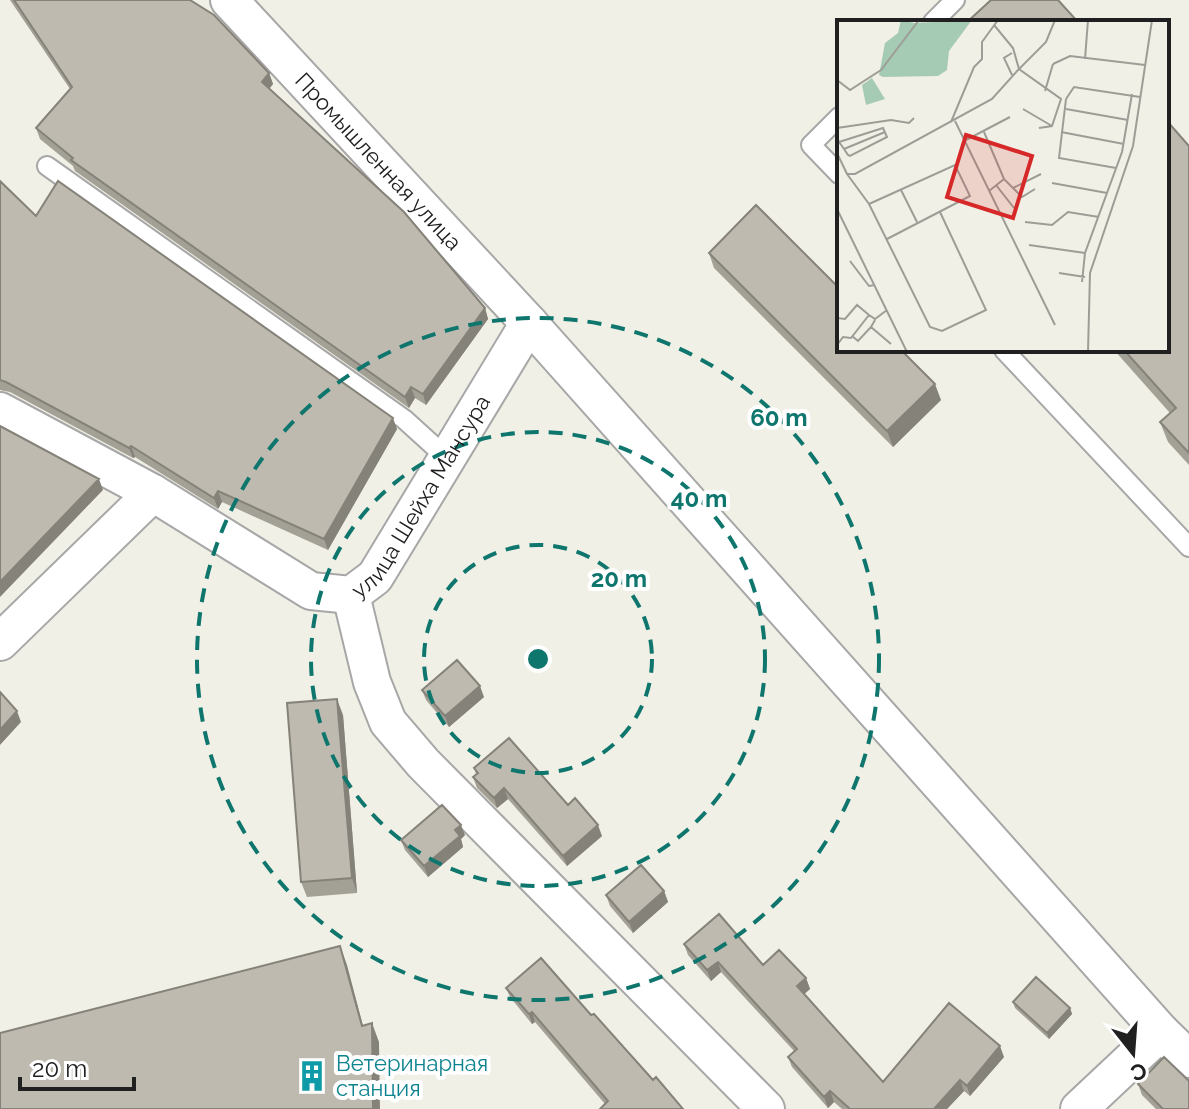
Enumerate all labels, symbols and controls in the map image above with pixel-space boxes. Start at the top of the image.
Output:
inset map [837,20,1169,352]
street label: Промышленная улица [290,67,467,255]
street label: улица Шейха Мансура [346,390,495,603]
text: 60 m [750,403,808,432]
text: 40 m [671,484,727,513]
text: 20 m [591,564,647,593]
centre of rings [524,645,552,673]
north arrow [1093,1013,1173,1093]
scale bar [20,1041,134,1091]
place label: Ветеринарная станция [336,1050,488,1101]
text: 20 m [32,1054,87,1083]
text: С [1128,1057,1150,1087]
building icon: Ветеринарная станция [295,1059,329,1093]

